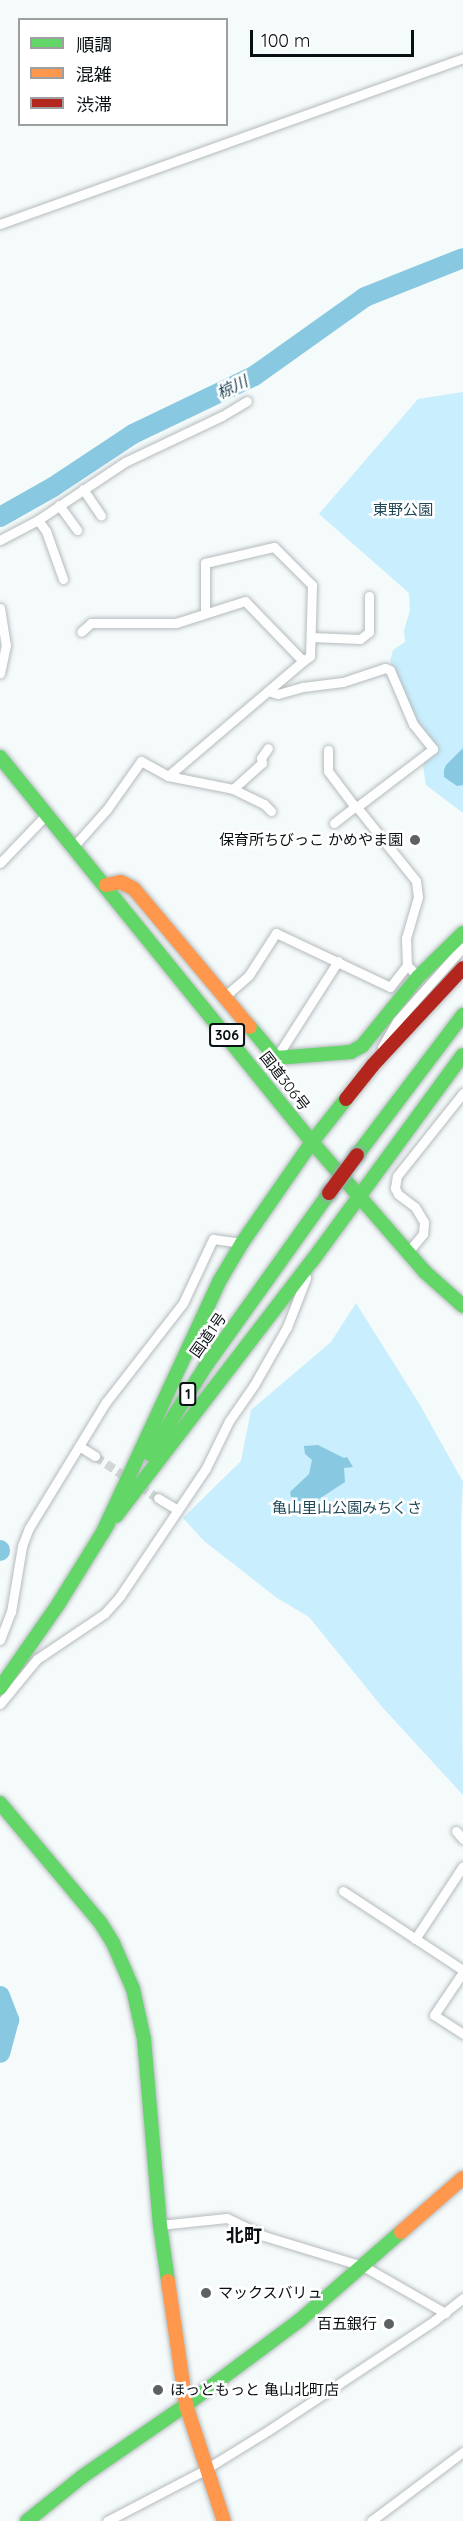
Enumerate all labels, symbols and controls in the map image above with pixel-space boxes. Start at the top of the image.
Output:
legend [18,18,228,126]
scale bar [253,18,416,56]
text: 100 m [261,29,310,52]
text: 順調 [76,33,112,56]
text: 混雑 [76,63,112,86]
text: 渋滞 [76,93,112,116]
water label: 椋川 [213,371,251,403]
park label: 東野公園 [373,501,433,519]
place label: 保育所ちびっこ かめやま園 [219,831,403,849]
marker: 保育所ちびっこ かめやま園 [408,833,422,847]
road number: 306 [209,1024,245,1046]
street label: 国道306号 [256,1048,314,1114]
street label: 国道1号 [186,1309,230,1361]
road number: 1 [179,1383,197,1405]
park label: 亀山里山公園みちくさ [272,1499,422,1517]
district label: 北町 [226,2225,262,2247]
place label: マックスバリュ [218,2284,323,2302]
marker: マックスバリュ [199,2286,213,2300]
place label: 百五銀行 [317,2315,377,2333]
marker: 百五銀行 [382,2317,396,2331]
place label: ほっともっと 亀山北町店 [170,2381,339,2399]
marker: ほっともっと 亀山北町店 [151,2383,165,2397]

